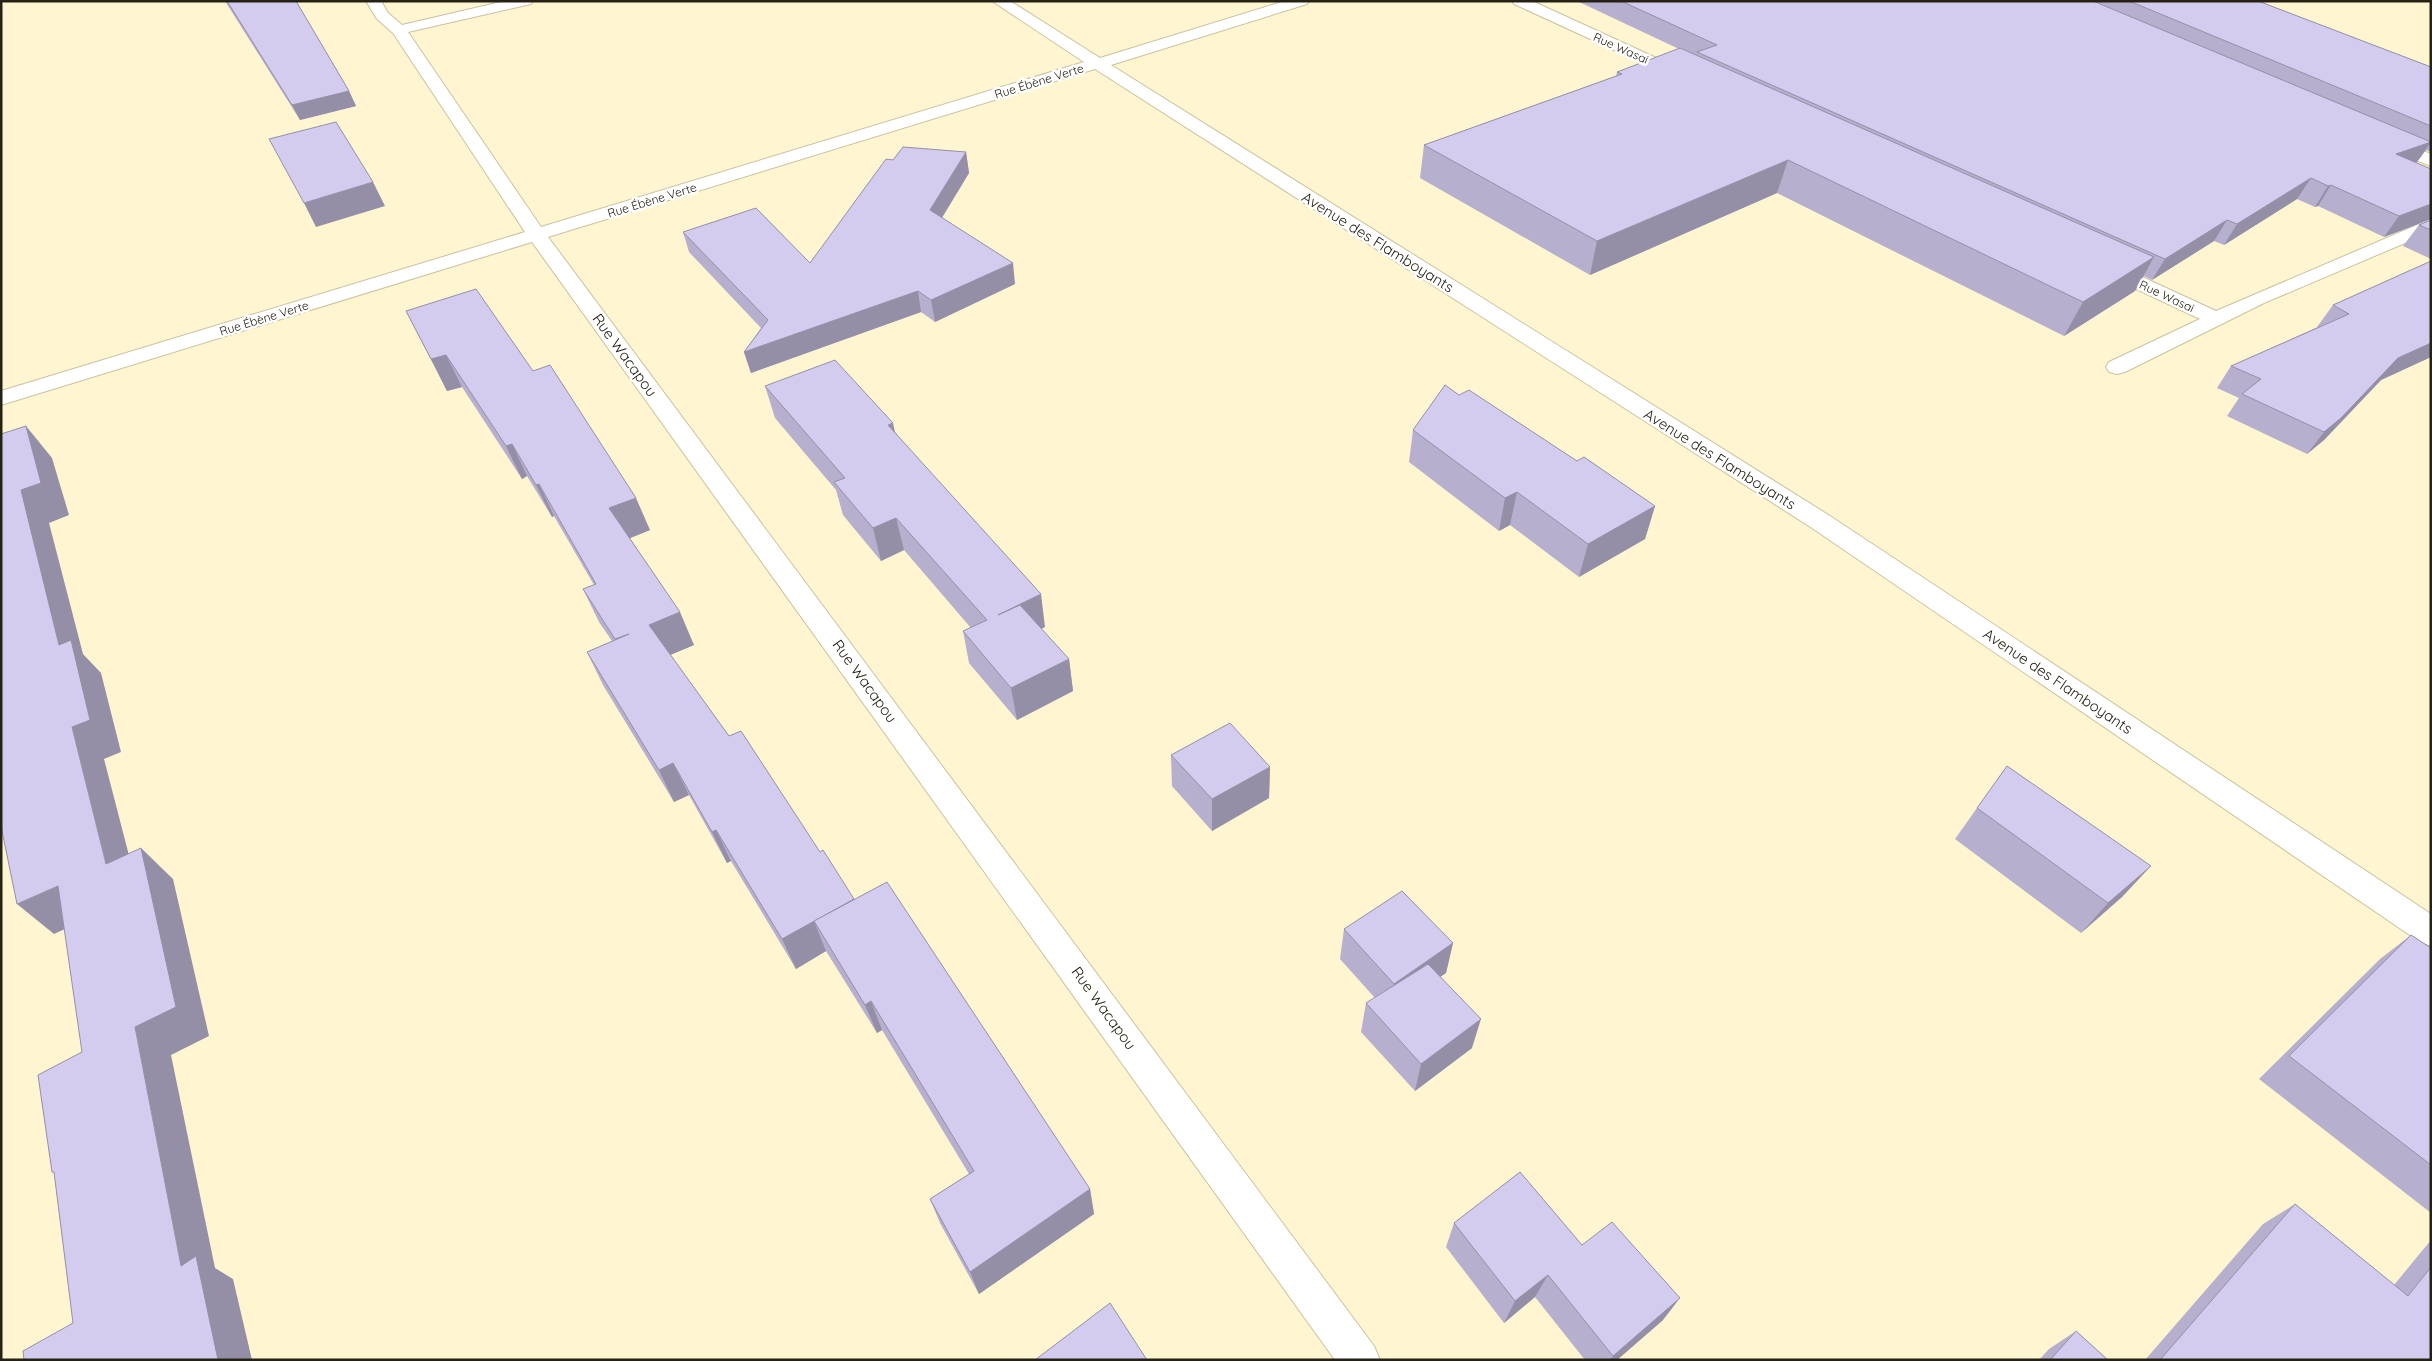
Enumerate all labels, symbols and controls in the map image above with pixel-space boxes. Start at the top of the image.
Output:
street label: Rue Wasai [1591,29,1651,67]
street label: Rue Ébène Verte [993,60,1086,102]
street label: Rue Ébène Verte [606,179,699,221]
street label: Avenue des Flamboyants [1298,187,1458,297]
street label: Rue Wasai [2137,277,2197,315]
street label: Rue Ébène Verte [218,297,311,339]
street label: Rue Wacapou [589,310,661,400]
street label: Avenue des Flamboyants [1640,404,1800,514]
street label: Avenue des Flamboyants [1980,624,2136,738]
street label: Rue Wacapou [829,636,901,726]
street label: Rue Wacapou [1068,963,1140,1053]

